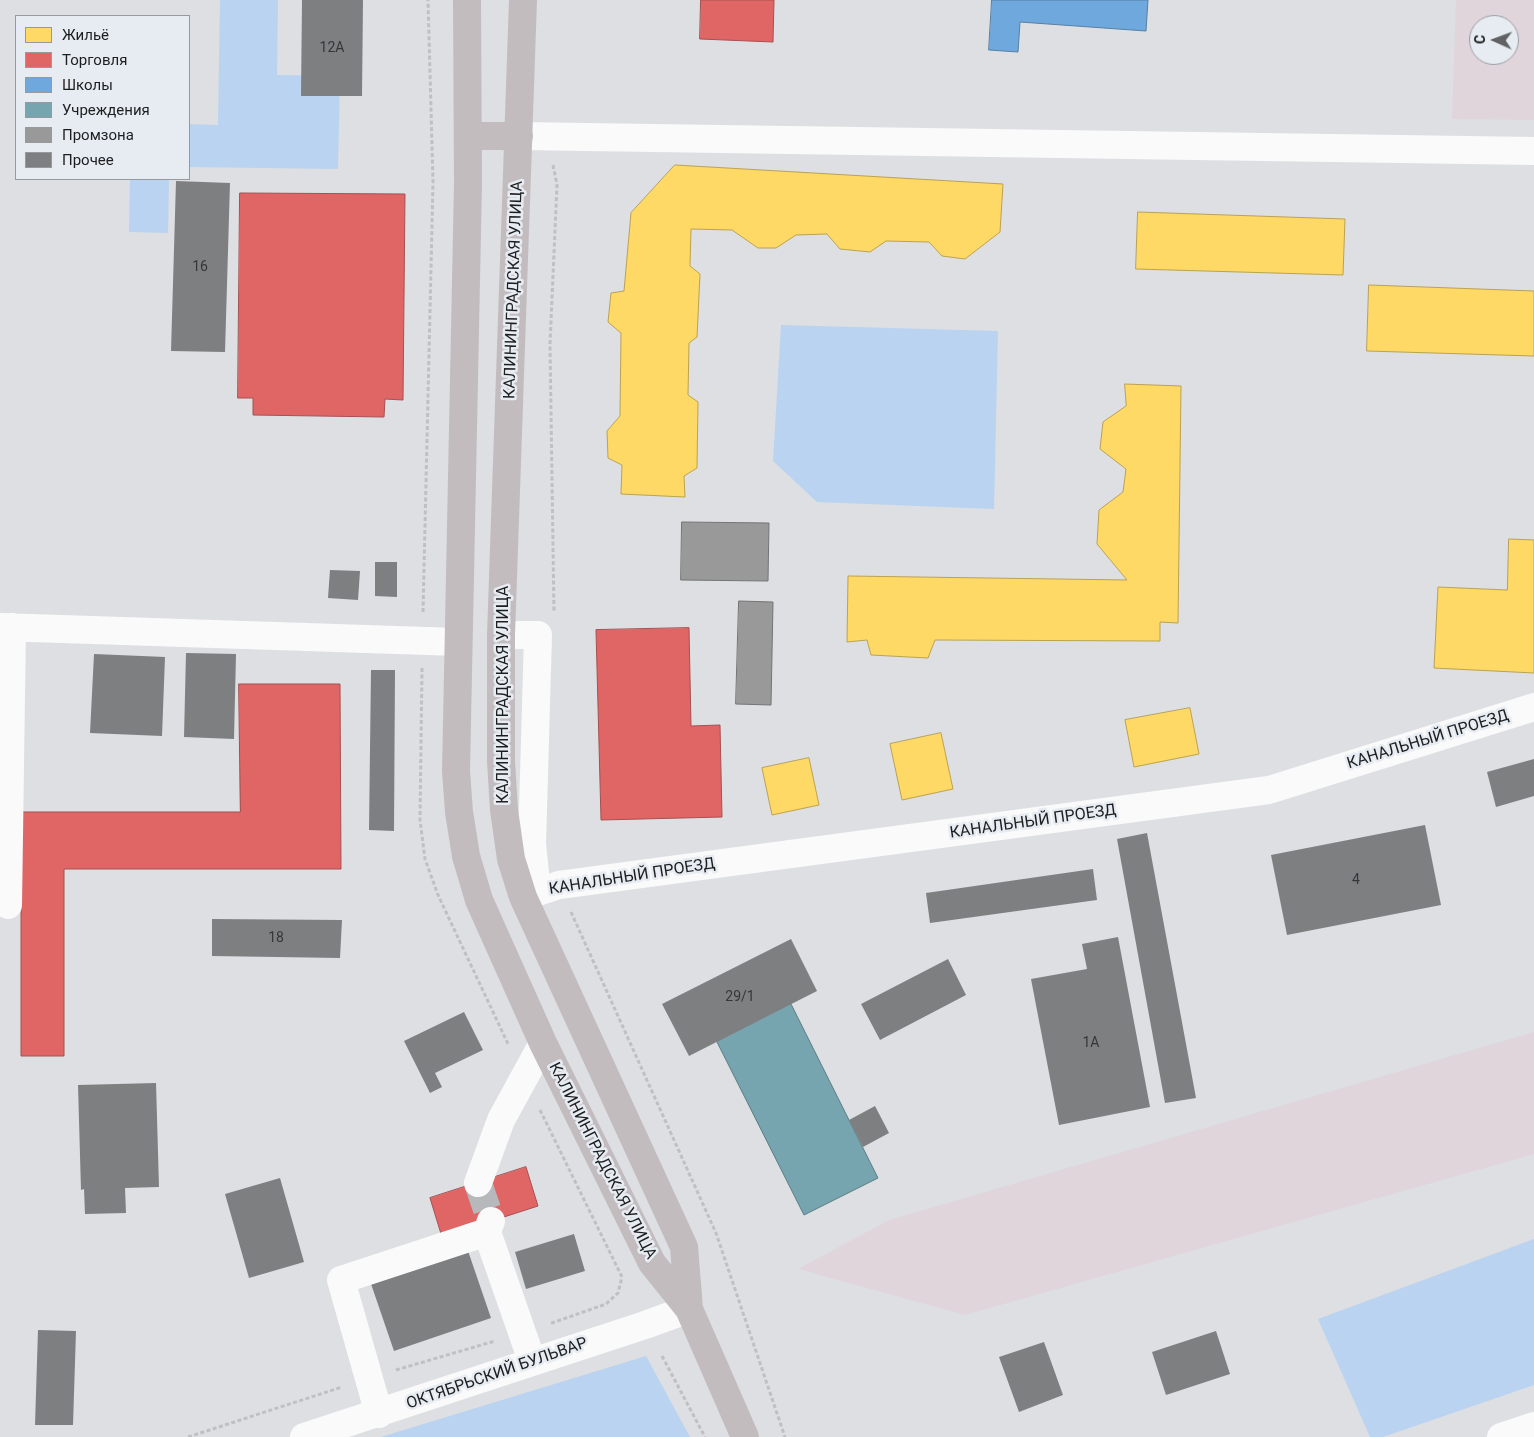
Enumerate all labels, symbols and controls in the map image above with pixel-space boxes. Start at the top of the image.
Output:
legend [15,15,190,180]
north arrow [1469,15,1519,65]
text: Жильё [62,26,109,44]
text: С [1472,35,1488,44]
house number: 12А [320,40,344,56]
text: Торговля [62,51,127,69]
text: Школы [62,76,113,94]
text: Учреждения [62,101,150,119]
text: Промзона [62,126,134,144]
text: Прочее [62,151,114,169]
street label: КАЛИНИНГРАДСКАЯ УЛИЦА [501,181,527,399]
house number: 16 [192,259,208,275]
street label: КАЛИНИНГРАДСКАЯ УЛИЦА [494,586,514,804]
street label: КАНАЛЬНЫЙ ПРОЕЗД [1345,706,1511,774]
street label: КАНАЛЬНЫЙ ПРОЕЗД [948,801,1118,843]
street label: КАНАЛЬНЫЙ ПРОЕЗД [548,854,716,900]
house number: 4 [1352,872,1360,888]
house number: 18 [268,930,284,946]
house number: 29/1 [725,989,755,1005]
house number: 1А [1082,1035,1100,1051]
street label: КАЛИНИНГРАДСКАЯ УЛИЦА [544,1059,660,1263]
street label: ОКТЯБРЬСКИЙ БУЛЬВАР [404,1334,590,1414]

